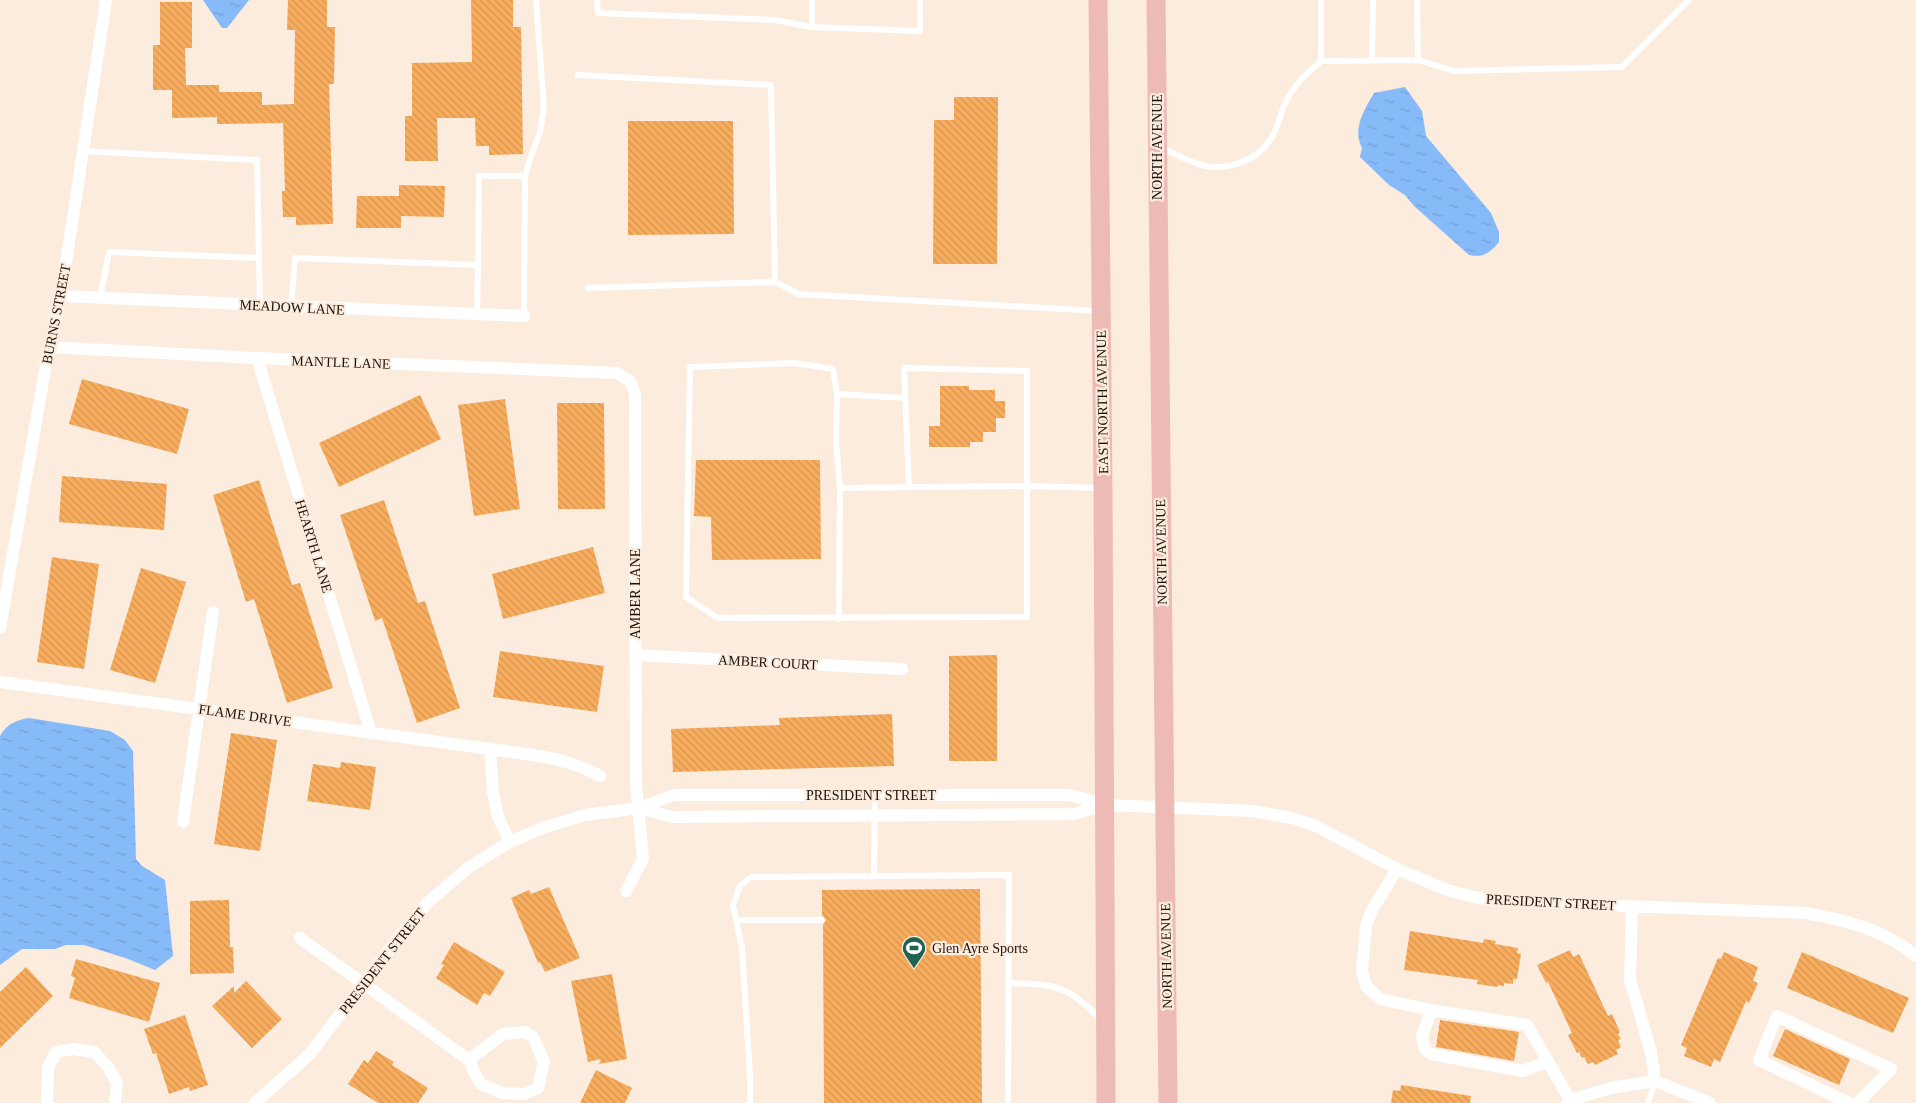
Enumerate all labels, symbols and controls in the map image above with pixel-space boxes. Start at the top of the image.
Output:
street label: NORTH AVENUE [1150,94,1165,200]
street label: BURNS STREET [39,262,74,365]
street label: MEADOW LANE [239,297,345,318]
street label: EAST NORTH AVENUE [1094,330,1111,474]
street label: MANTLE LANE [291,353,391,372]
street label: HEARTH LANE [292,498,335,595]
street label: NORTH AVENUE [1153,499,1170,605]
street label: AMBER LANE [628,549,643,639]
street label: AMBER COURT [718,652,819,673]
street label: FLAME DRIVE [197,702,292,729]
street label: PRESIDENT STREET [806,788,936,803]
street label: PRESIDENT STREET [1486,892,1617,913]
street label: NORTH AVENUE [1158,903,1175,1009]
street label: PRESIDENT STREET [336,905,429,1017]
sports icon: Glen Ayre Sports [901,935,927,969]
place label: Glen Ayre Sports [932,941,1028,956]

